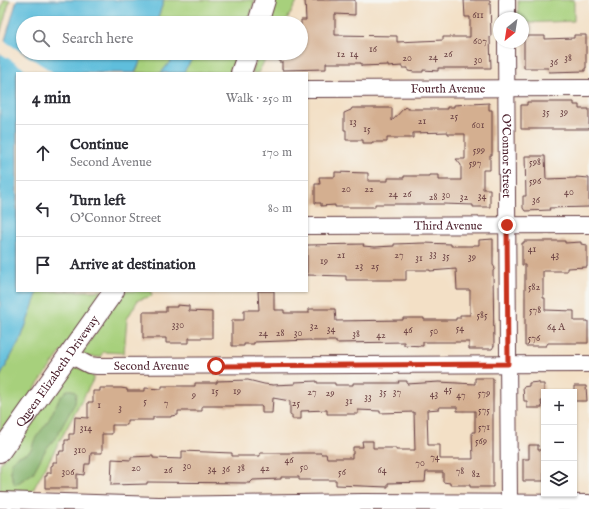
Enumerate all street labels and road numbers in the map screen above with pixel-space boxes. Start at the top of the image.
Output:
street label: Fourth Avenue [411,81,486,96]
street label: O'Connor Street [499,114,515,198]
street label: Third Avenue [414,218,483,233]
street label: Queen Elizabeth Driveway [12,312,102,430]
street label: Second Avenue [114,358,190,373]

